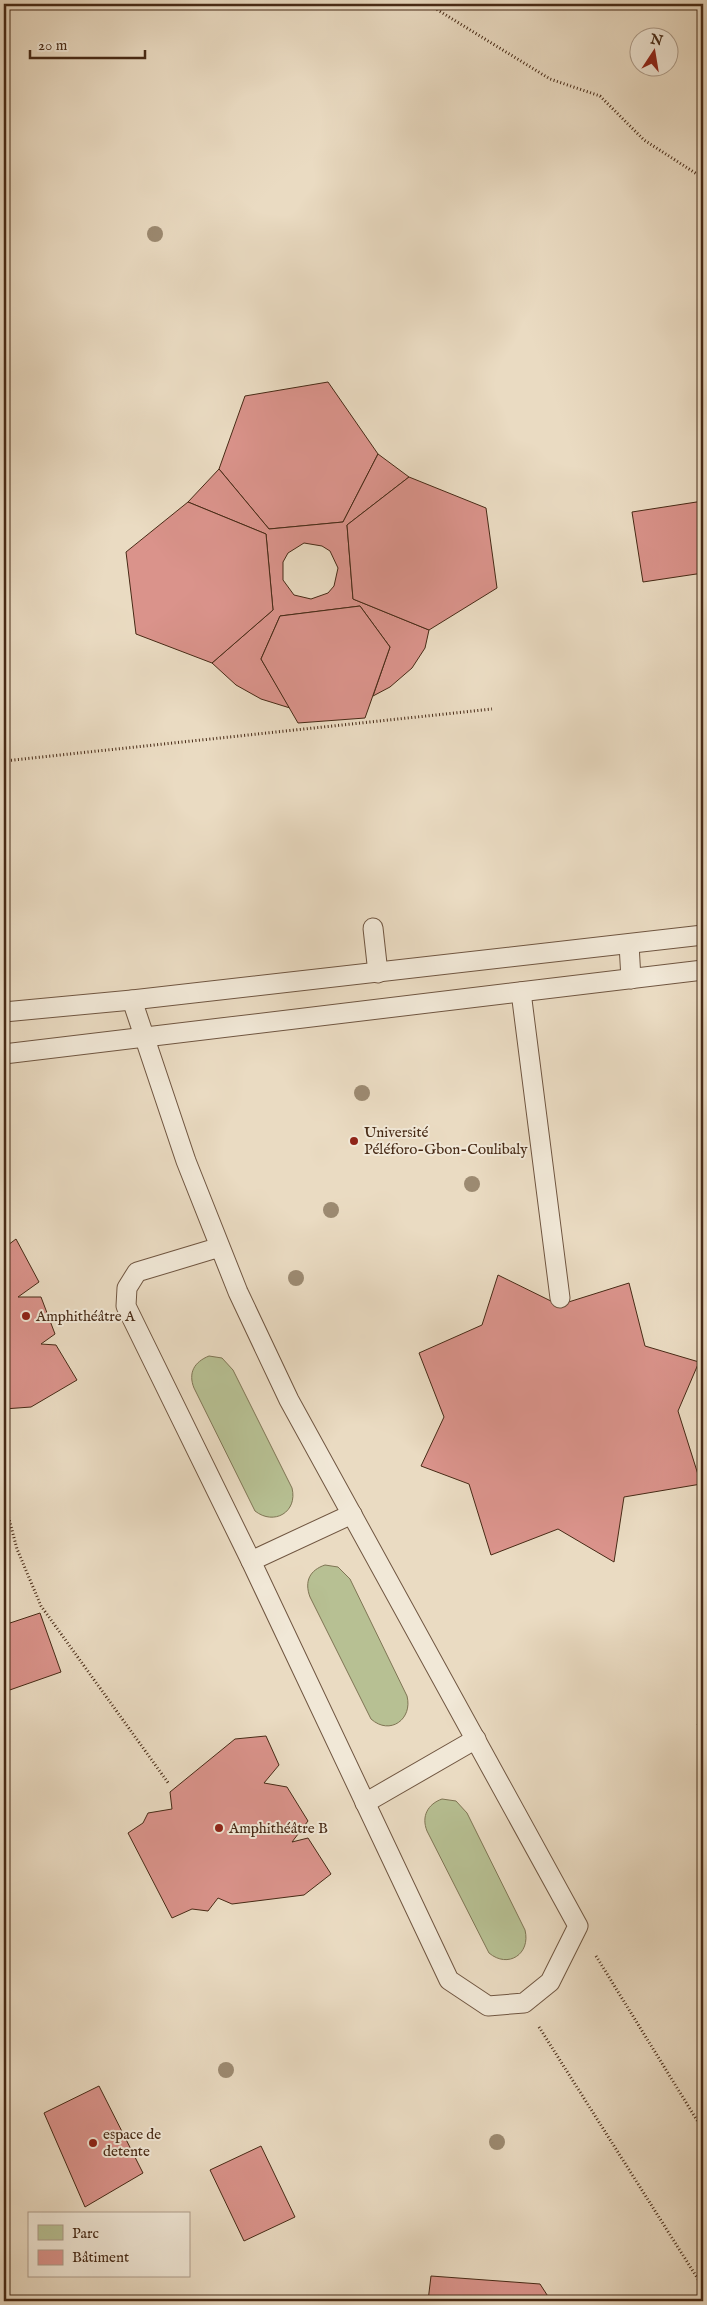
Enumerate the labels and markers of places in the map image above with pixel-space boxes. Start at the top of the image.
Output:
place label: Université Péléforo-Gbon-Coulibaly [364,1123,528,1159]
marker: Université Péléforo-Gbon-Coulibaly [348,1135,360,1147]
place label: Amphithéâtre A [35,1307,136,1326]
marker: Amphithéâtre A [20,1310,32,1322]
place label: Amphithéâtre B [228,1819,328,1838]
marker: Amphithéâtre B [213,1822,225,1834]
place label: espace de detente [103,2125,161,2161]
marker: espace de detente [87,2137,99,2149]

